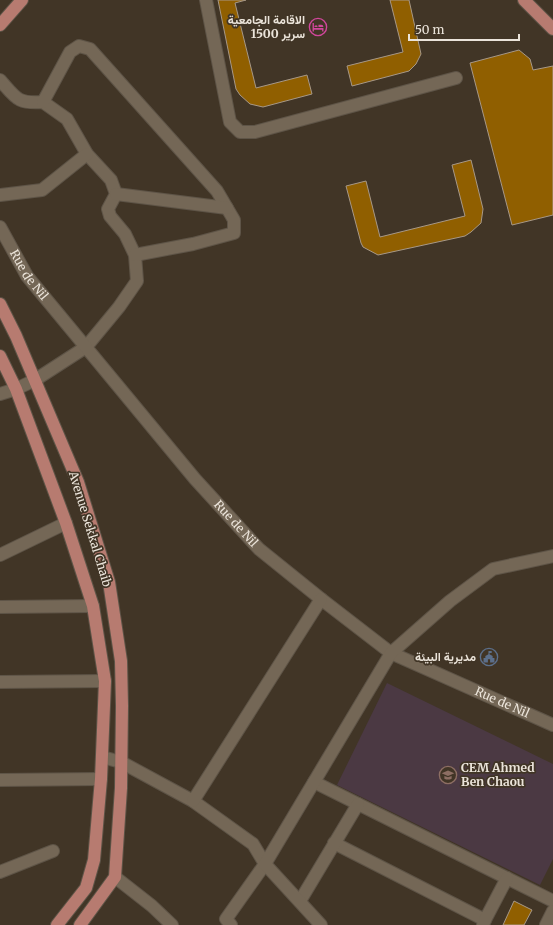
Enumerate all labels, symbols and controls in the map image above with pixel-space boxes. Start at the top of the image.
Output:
place label: الاقامة الجامعية 1500 سرير [228,12,305,42]
scale bar [409,16,519,42]
hotel icon: الاقامة الجامعية 1500 سرير [308,17,328,37]
text: 50 m [415,22,444,37]
street label: Rue de Nil [7,247,52,303]
street label: Avenue Sekkal Chaib [65,468,115,588]
street label: Rue de Nil [211,497,262,550]
public building icon: مديرية البيئة [479,647,499,667]
place label: مديرية البيئة [415,649,476,665]
street label: Rue de Nil [473,683,532,721]
place label: CEM Ahmed Ben Chaou [461,760,535,789]
school or university icon: CEM Ahmed Ben Chaou [438,765,458,785]

